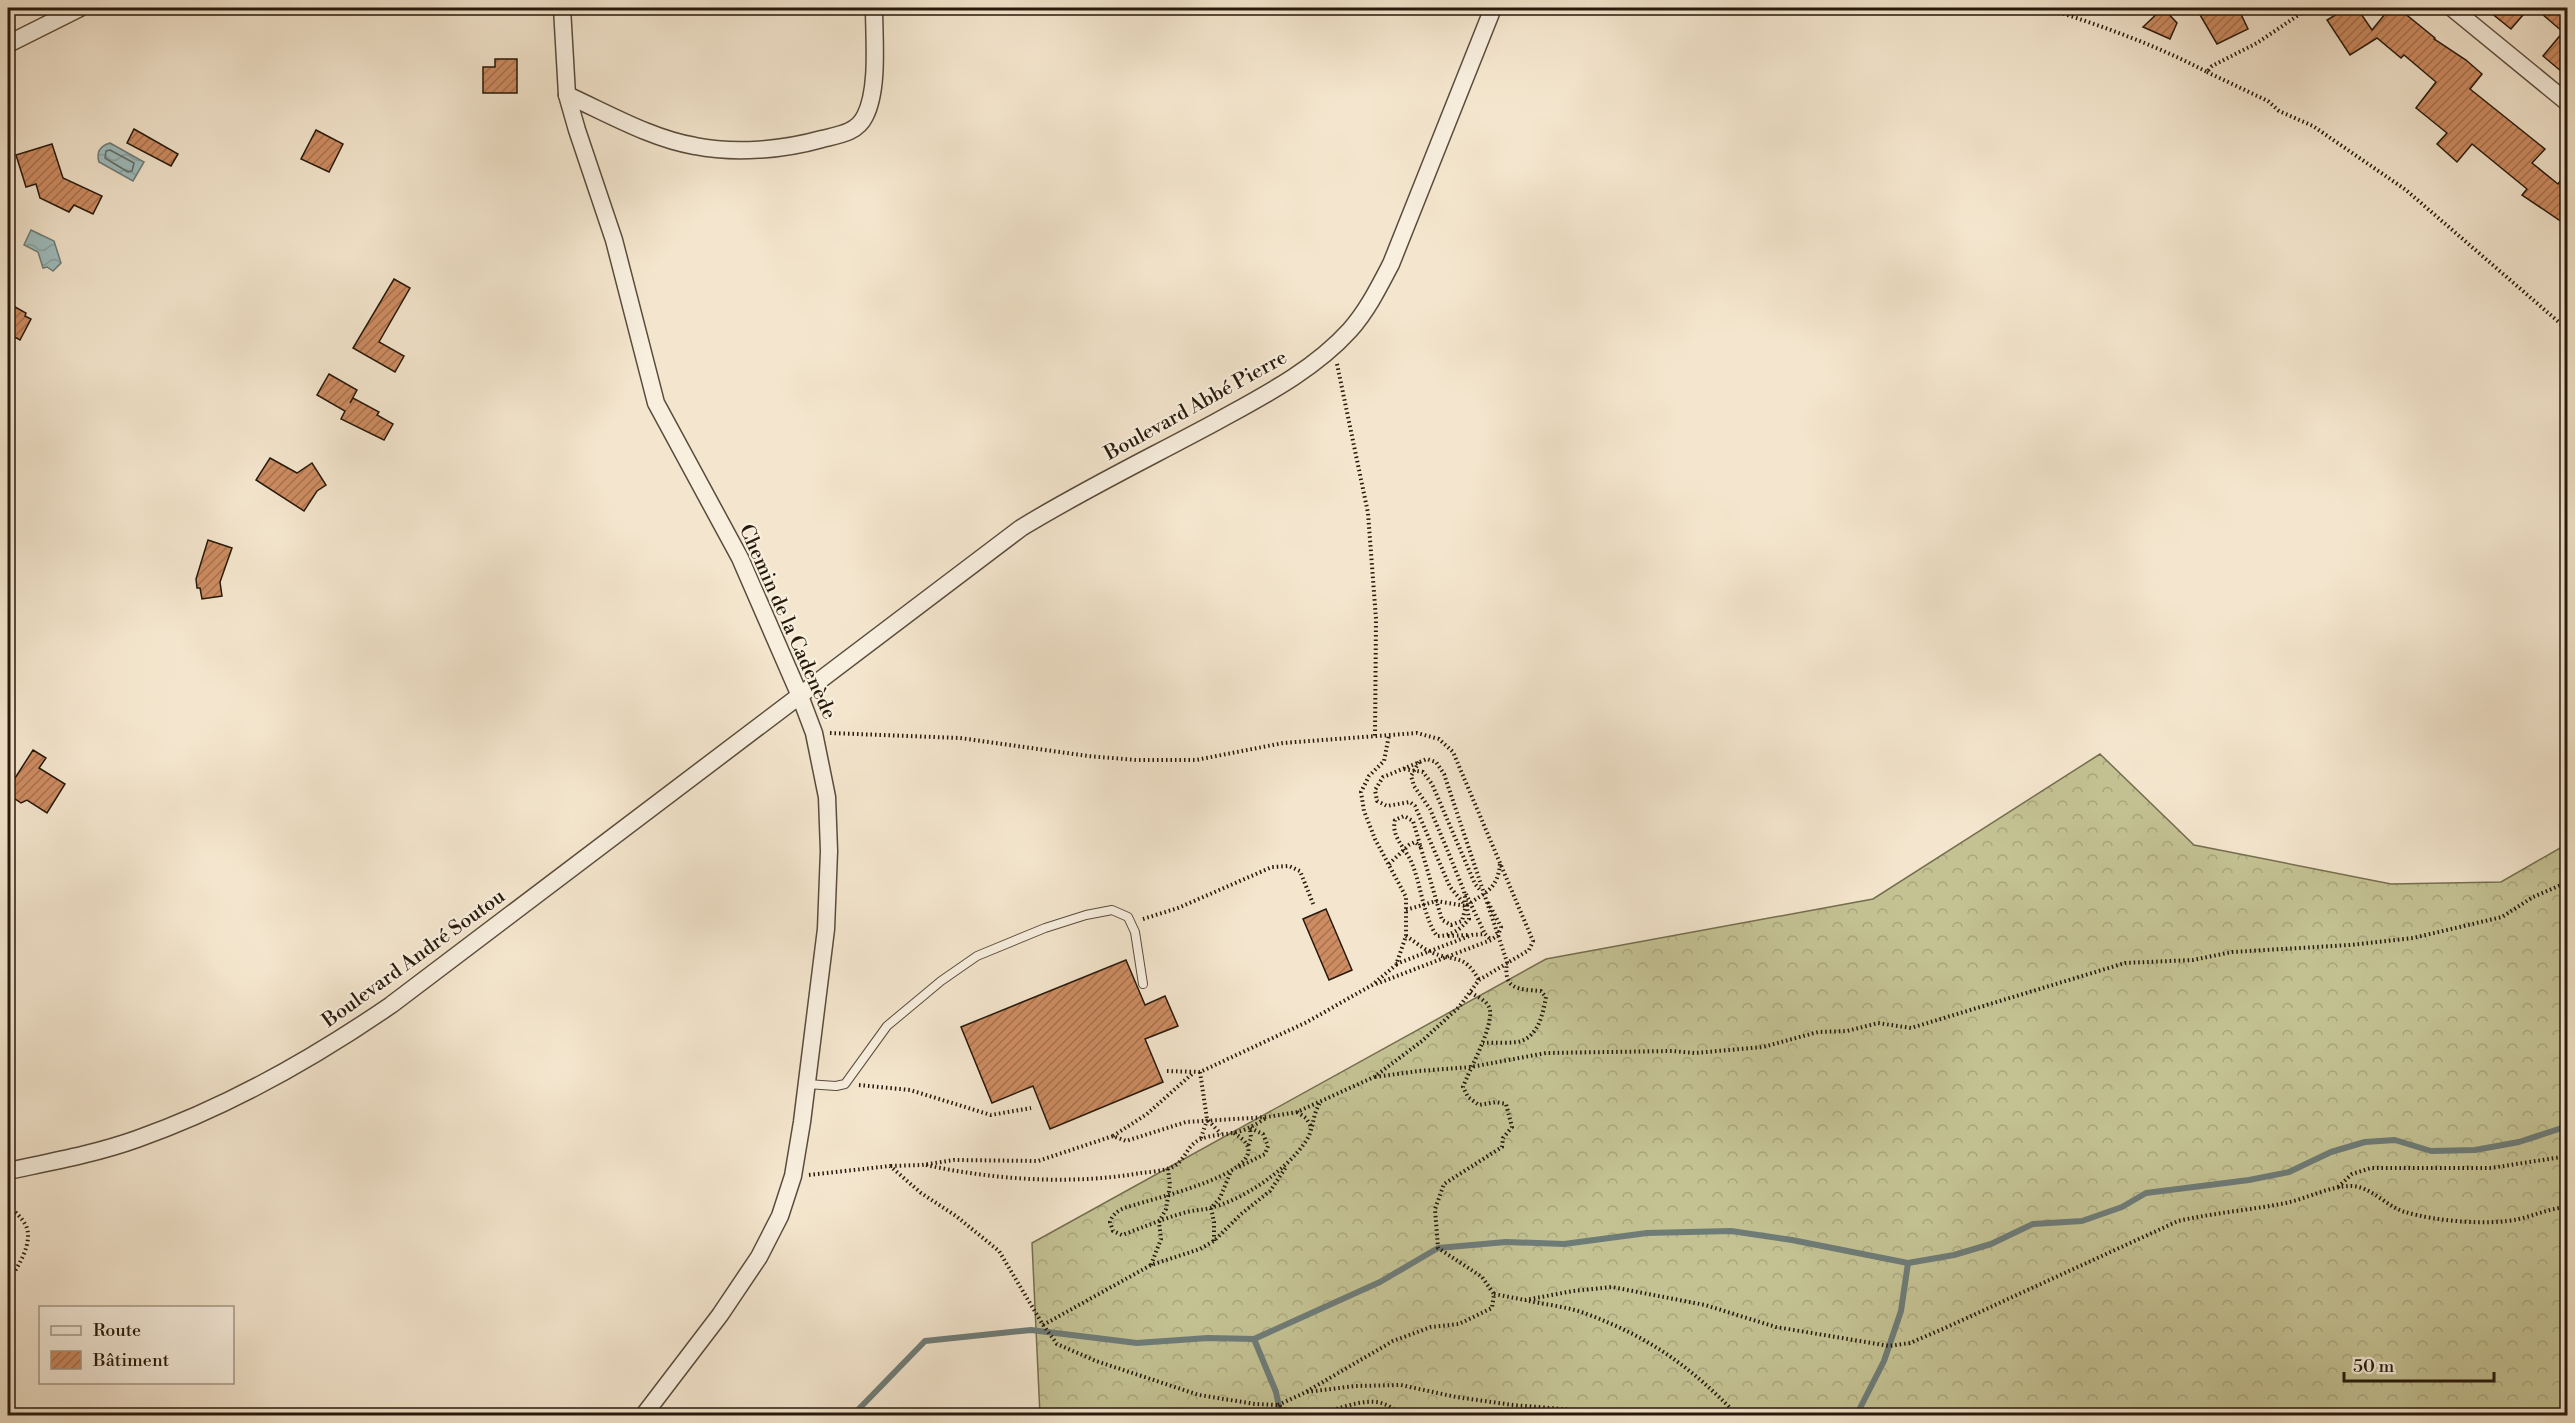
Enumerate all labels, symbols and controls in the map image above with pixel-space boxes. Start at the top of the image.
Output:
street label: Boulevard Abbé Pierre [1099,345,1292,467]
street label: Chemin de la Cadenède [733,521,841,723]
street label: Boulevard André Soutou [317,884,511,1034]
legend [39,1306,234,1384]
text: Route [93,1319,141,1342]
scale bar [2344,1345,2494,1383]
text: Bâtiment [92,1349,170,1372]
text: 50 m [2353,1355,2395,1378]

